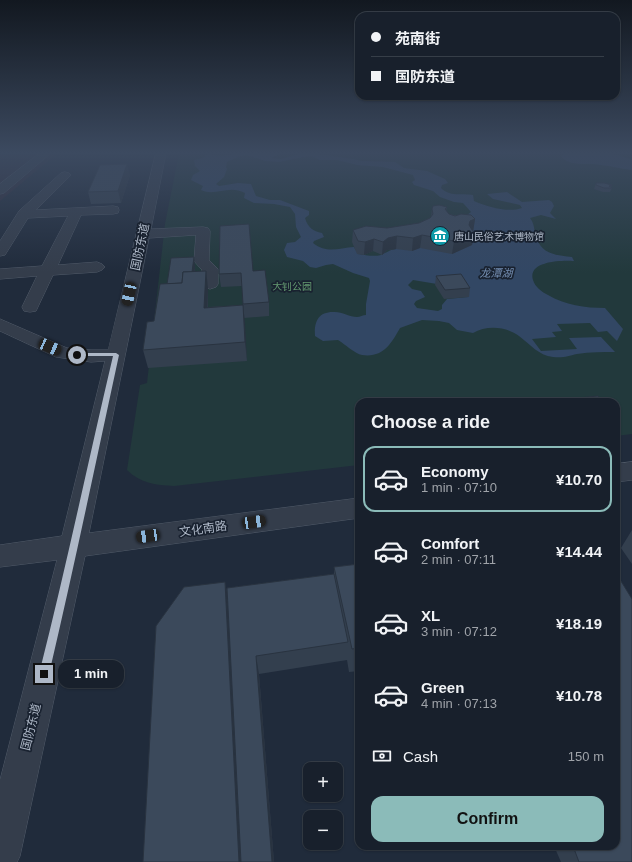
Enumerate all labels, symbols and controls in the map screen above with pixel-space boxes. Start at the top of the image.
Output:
text: 苑南街 [395,30,440,47]
text: 国防东道 [395,68,455,85]
street label: 国防东道 [128,222,152,272]
museum icon: 唐山民俗艺术博物馆 [429,225,451,247]
place label: 唐山民俗艺术博物馆 [454,231,544,242]
water label: 龙潭湖 [480,267,514,279]
car [121,281,137,307]
park label: 大钊公园 [272,281,312,292]
car [37,337,63,357]
route start [68,346,86,364]
text: Choose a ride [371,412,490,432]
icon: car [373,461,409,497]
text: Economy [421,463,489,480]
text: ¥10.70 [556,471,602,488]
text: 1 min · 07:10 [421,480,497,495]
car [241,514,267,530]
street label: 文化南路 [178,519,228,539]
car [135,528,161,544]
icon: car [373,533,409,569]
text: Comfort [421,535,479,552]
text: ¥14.44 [556,543,602,560]
text: 2 min · 07:11 [421,552,496,567]
icon: car [373,605,409,641]
text: XL [421,607,440,624]
text: ¥18.19 [556,615,602,632]
text: 3 min · 07:12 [421,624,497,639]
callout: 1 min [58,660,124,688]
route end [35,665,53,683]
text: 1 min [74,666,108,681]
icon: car [373,677,409,713]
text: Green [421,679,464,696]
text: ¥10.78 [556,687,602,704]
text: 4 min · 07:13 [421,696,497,711]
street label: 国防东道 [18,702,44,752]
icon: cash [371,745,393,767]
text: Cash [403,748,438,765]
text: 150 m [568,749,604,764]
map controls [303,762,343,850]
button: + [303,762,343,802]
button: Confirm [371,796,604,842]
button: − [303,810,343,850]

